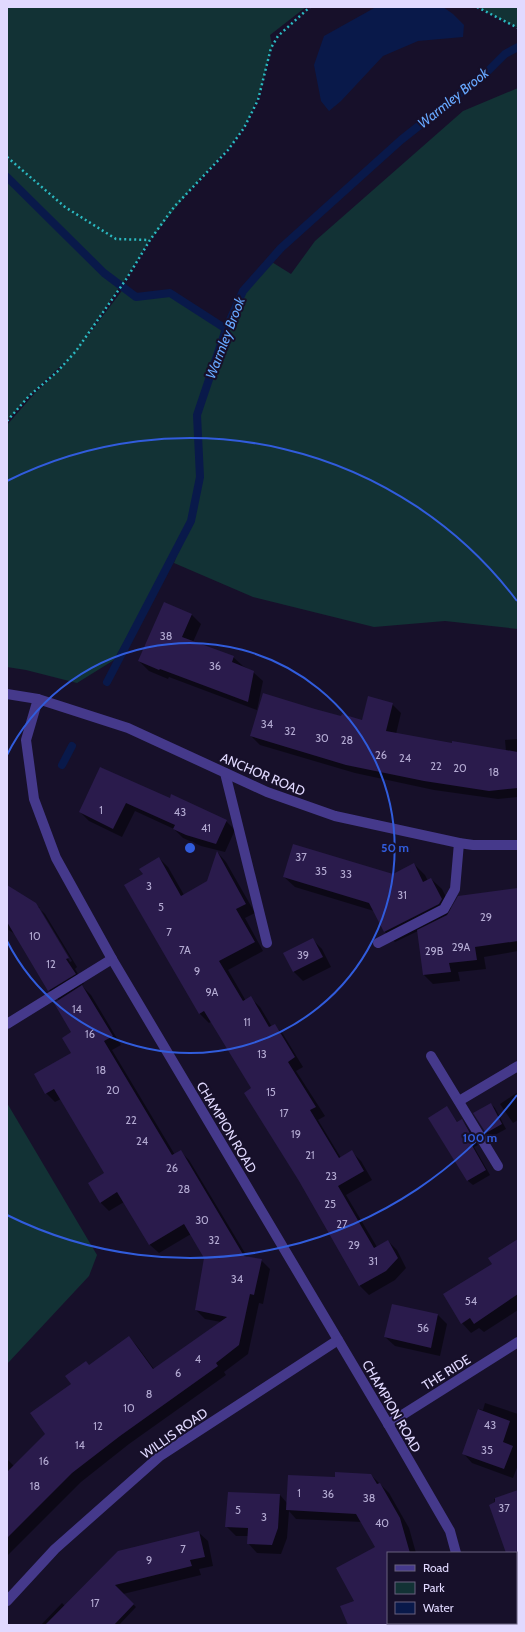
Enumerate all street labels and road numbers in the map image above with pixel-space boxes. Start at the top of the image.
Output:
street label: ANCHOR ROAD [218,749,308,799]
street label: CHAMPION ROAD [193,1078,261,1176]
street label: THE RIDE [419,1351,473,1393]
street label: CHAMPION ROAD [359,1357,425,1455]
street label: WILLIS ROAD [138,1404,210,1462]

